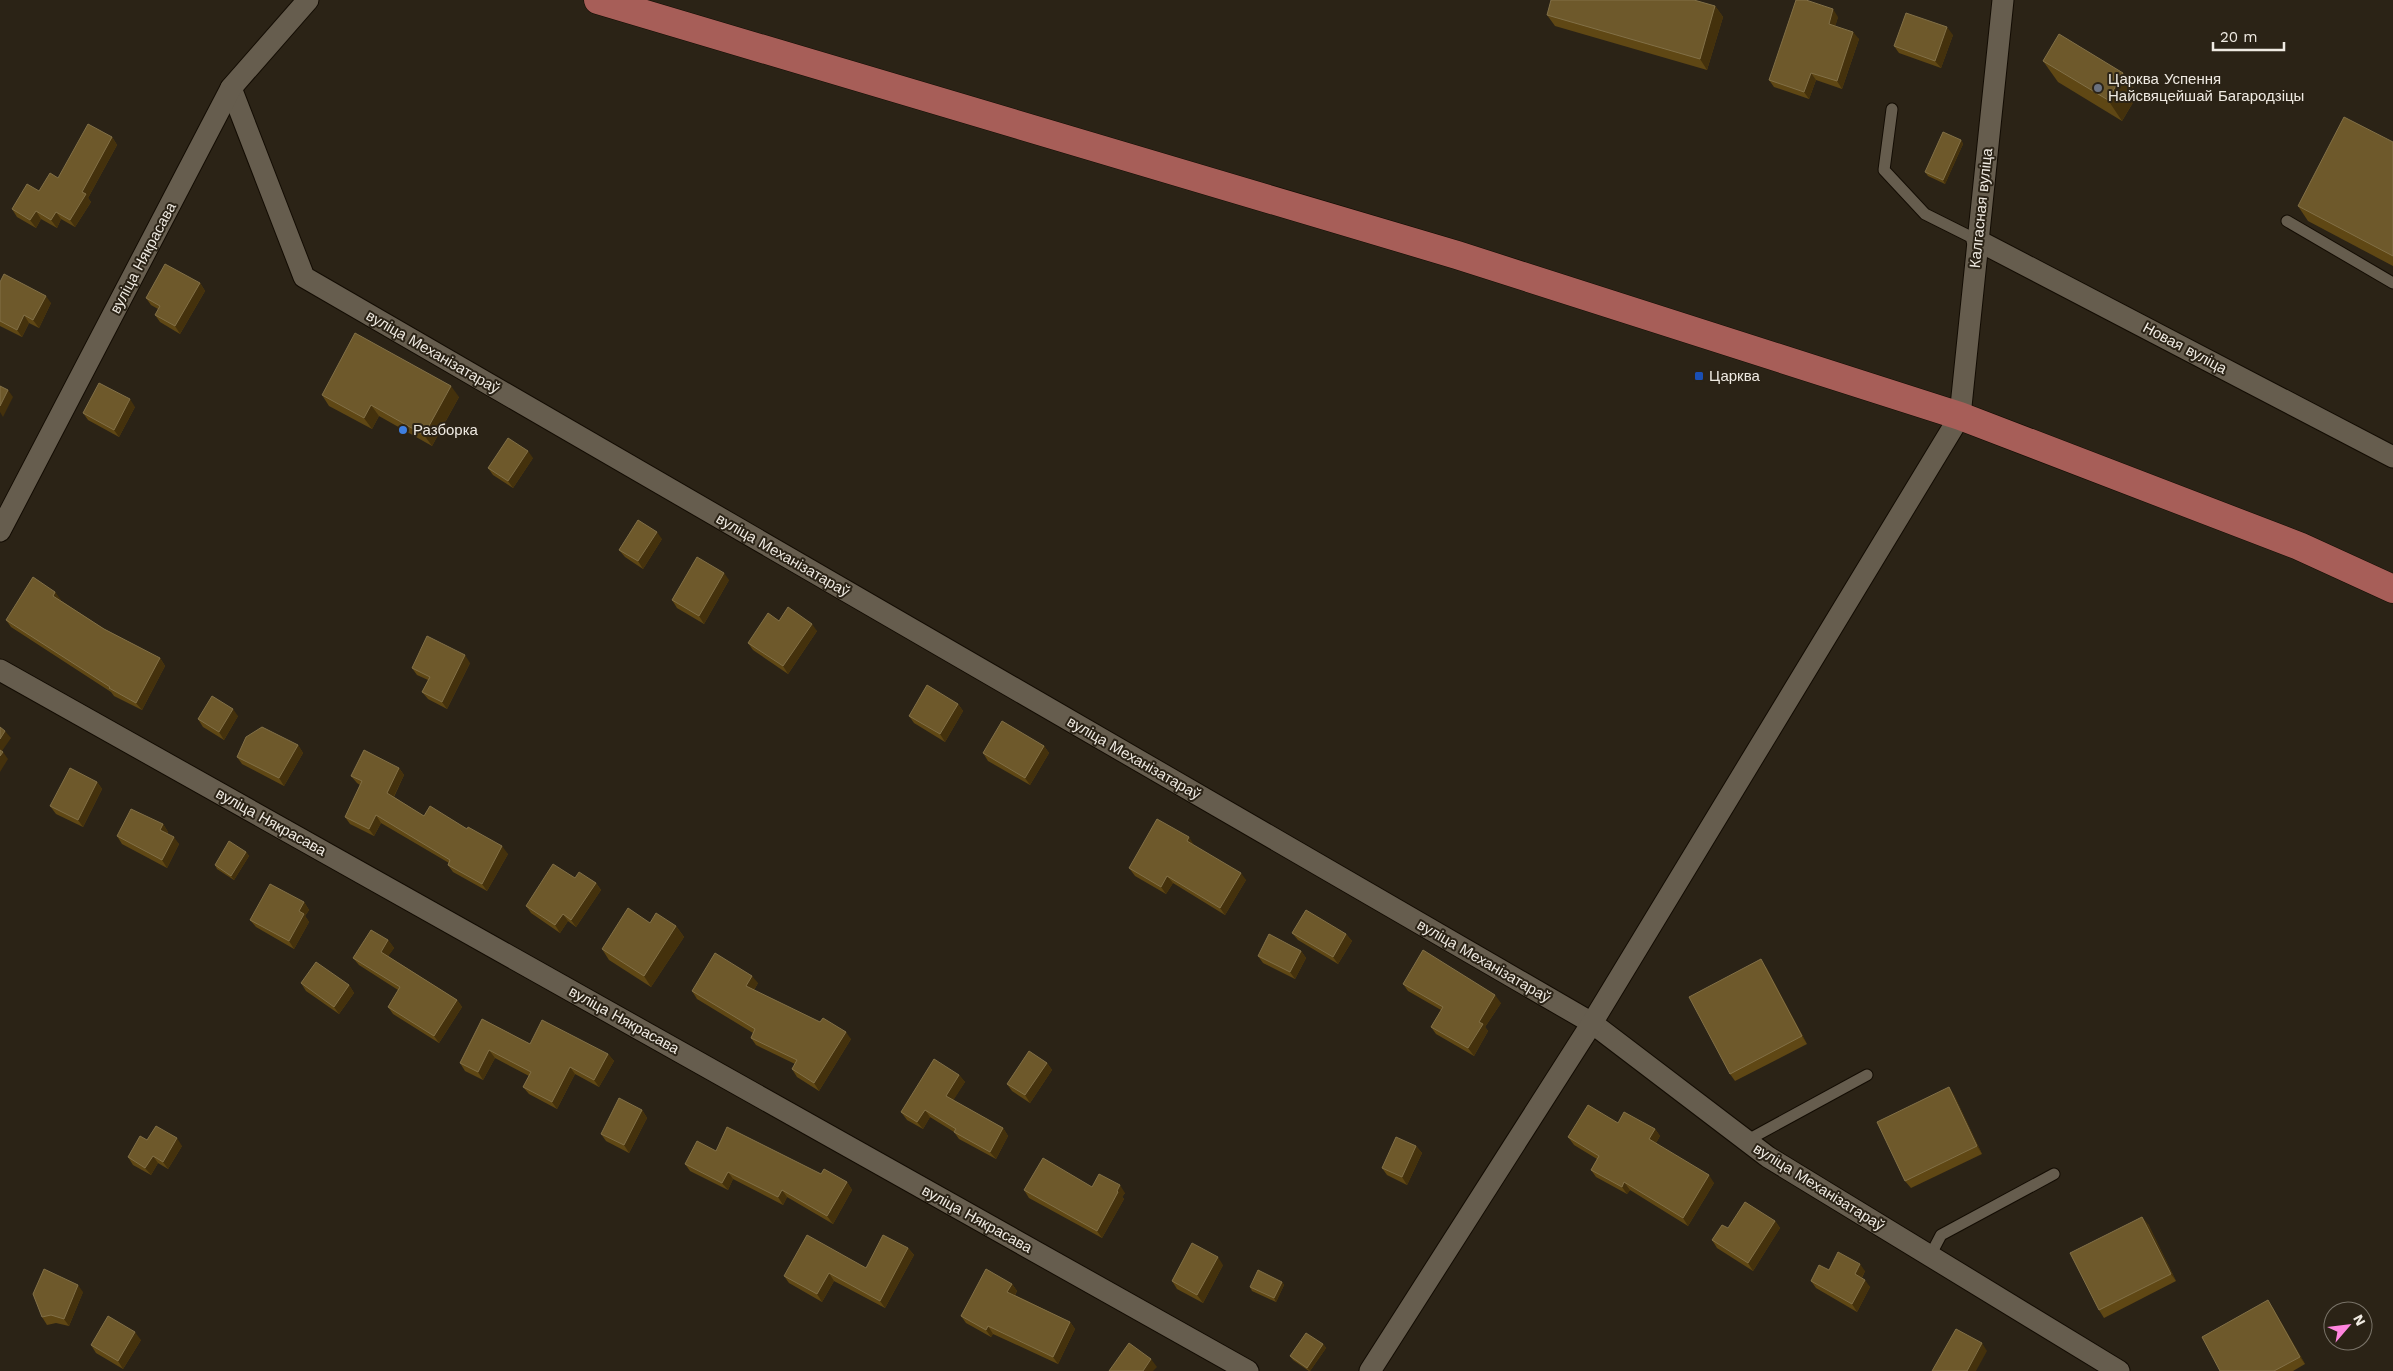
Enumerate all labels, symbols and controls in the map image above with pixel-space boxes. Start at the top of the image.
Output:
scale bar [2213,20,2284,52]
text: 20 m [2220,28,2258,46]
place label: Царква Успення Найсвяцейшай Багародзіцы [2108,70,2304,105]
marker: Царква Успення Найсвяцейшай Багародзіцы [2092,82,2104,94]
street label: Калгасная вуліца [1966,146,1996,269]
street label: вуліца Някрасава [106,199,180,317]
street label: вуліца Механізатараў [363,306,503,398]
street label: Новая вуліца [2140,318,2231,378]
place label: Царква [1709,367,1760,385]
marker: Царква [1693,370,1705,382]
place label: Разборка [413,421,479,439]
marker: Разборка [397,424,409,436]
street label: вуліца Механізатараў [713,509,853,601]
street label: вуліца Механізатараў [1064,712,1204,804]
street label: вуліца Някрасава [213,784,330,860]
street label: вуліца Механізатараў [1414,915,1554,1007]
street label: вуліца Някрасава [566,982,683,1058]
street label: вуліца Механізатараў [1750,1139,1888,1235]
street label: вуліца Някрасава [919,1181,1036,1257]
north arrow [2323,1301,2373,1351]
text: N [2350,1312,2369,1328]

